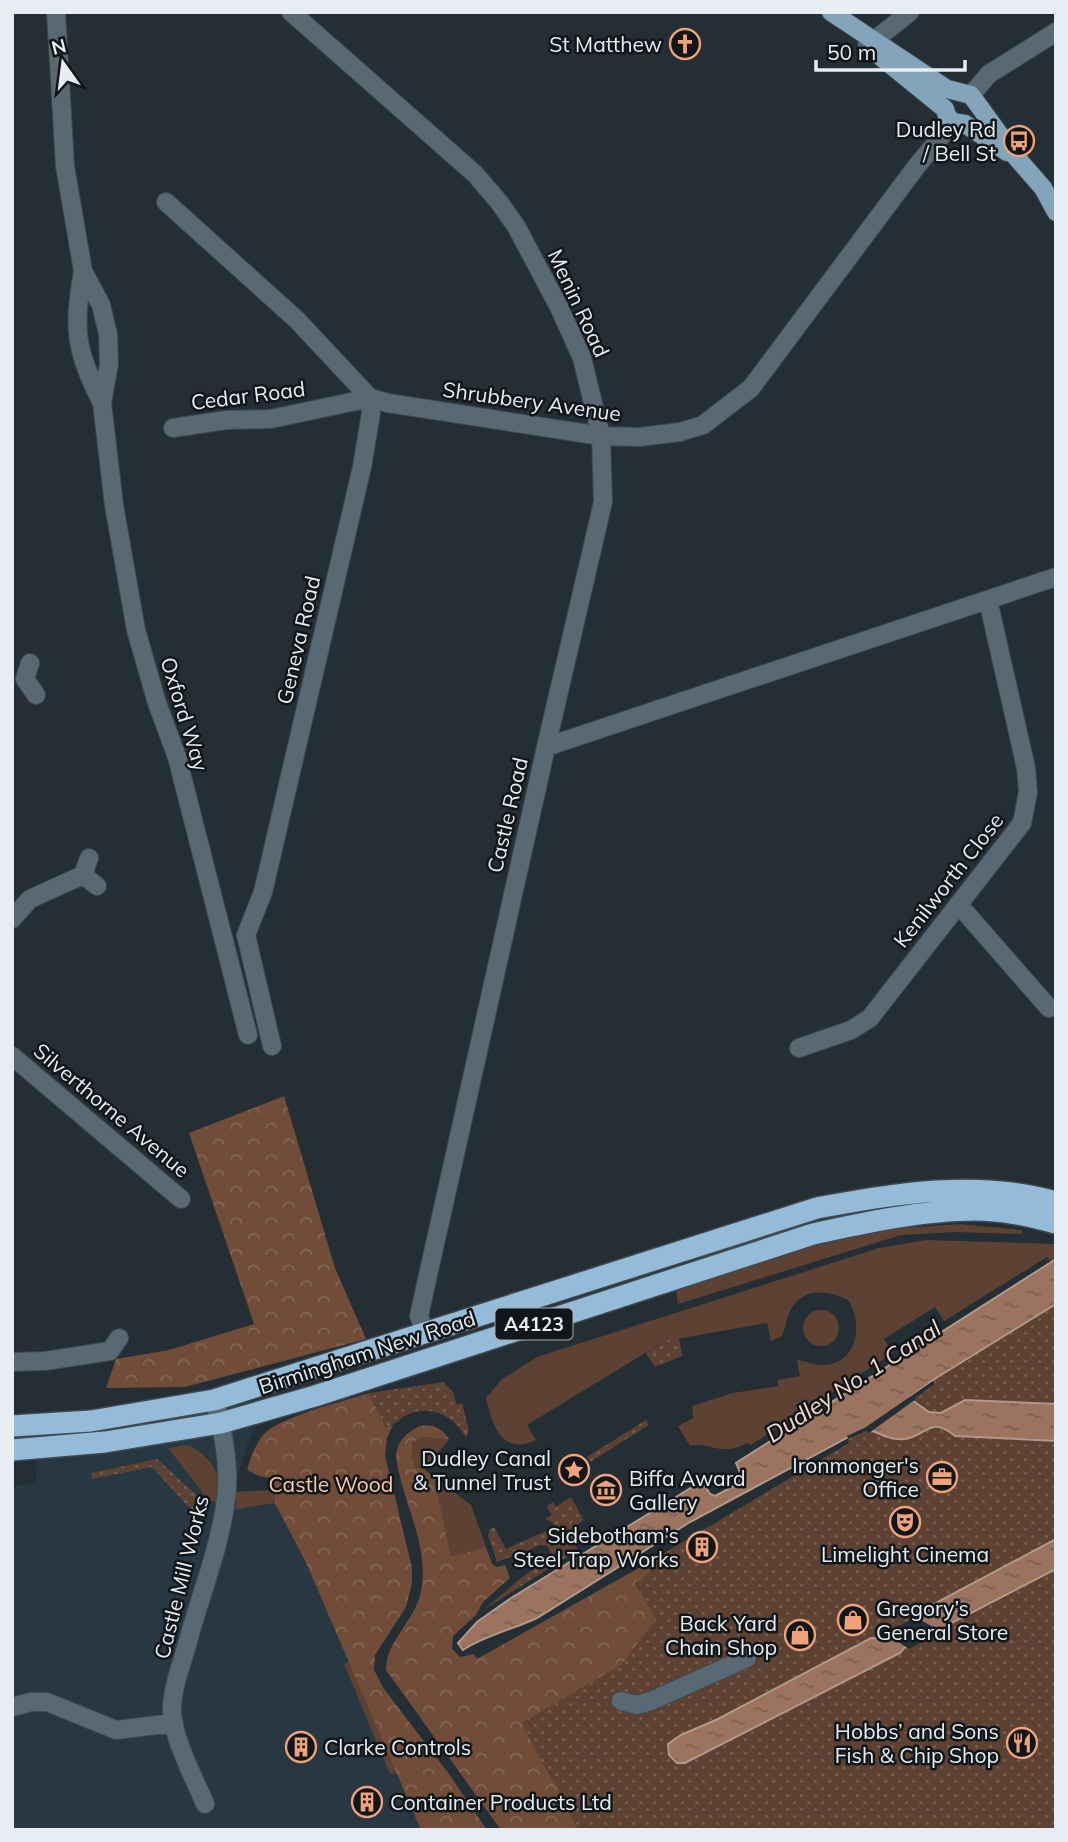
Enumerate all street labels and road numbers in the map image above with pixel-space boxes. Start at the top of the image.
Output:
street label: Menin Road [543,245,615,361]
street label: Cedar Road [189,375,307,415]
street label: Shrubbery Avenue [441,376,623,426]
street label: Geneva Road [271,573,325,707]
street label: Oxford Way [155,654,215,774]
street label: Castle Road [481,755,533,875]
street label: Kenilworth Close [887,808,1009,952]
street label: Silverthorne Avenue [29,1037,195,1183]
street label: Birmingham New Road [255,1305,479,1399]
road number: A4123 [496,1308,572,1340]
street label: Castle Mill Works [148,1493,214,1661]

